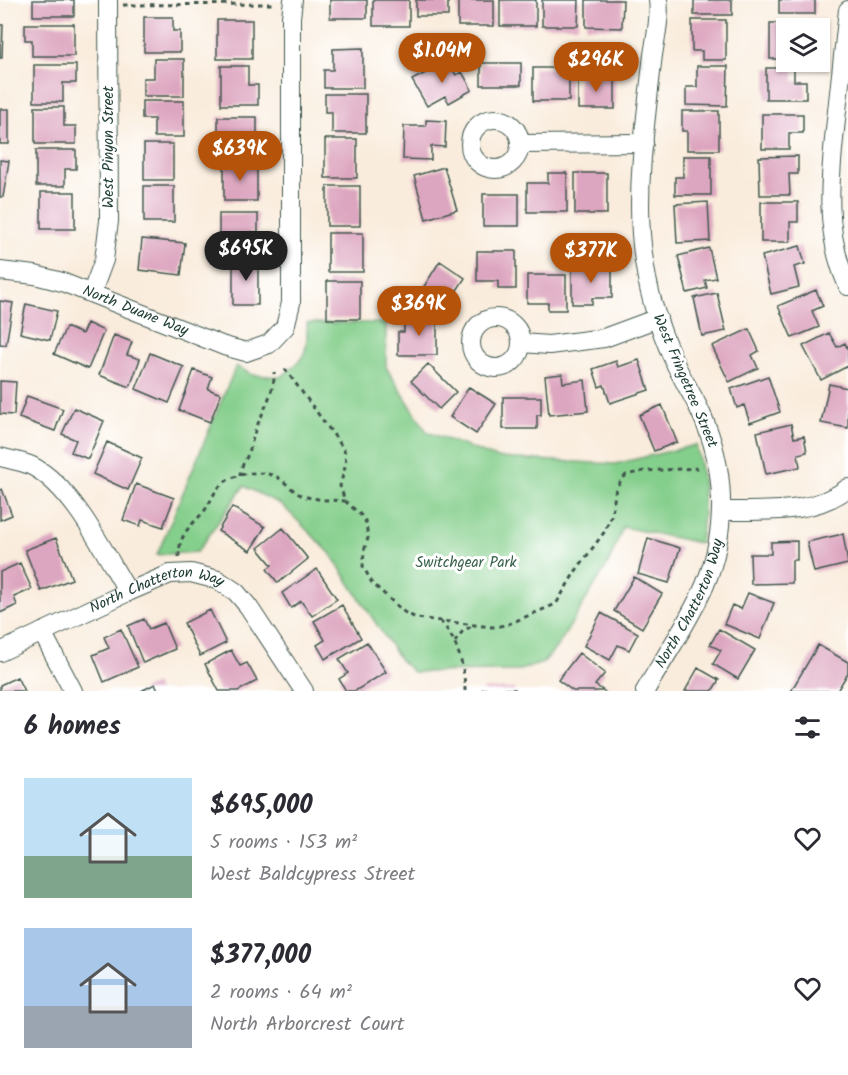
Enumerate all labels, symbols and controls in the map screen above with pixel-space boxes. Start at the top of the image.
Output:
map controls [776,18,830,72]
button: layers [776,18,830,72]
pin: $1.04M [393,33,491,84]
text: $1.04M [413,36,471,68]
pin: $296K [554,42,638,93]
text: $296K [568,45,624,77]
street label: West Pinyon Street [97,86,121,208]
pin: $639K [198,131,282,182]
text: $639K [212,134,268,166]
pin: $695K [204,231,288,282]
pin: $377K [549,233,633,284]
text: $695K [219,234,273,266]
text: $377K [564,236,618,268]
street label: North Duane Way [79,279,193,343]
pin: $369K [377,286,461,337]
text: $369K [391,289,447,321]
street label: West Fringetree Street [646,310,724,452]
street label: North Chatterton Way [649,536,730,673]
park label: Switchgear Park [415,551,518,575]
street label: North Chatterton Way [86,561,230,620]
text: 6 homes [24,706,121,748]
icon: filters [791,711,824,744]
text: $695,000 [210,785,313,827]
icon: home [72,802,144,874]
icon: heart [791,822,824,855]
text: 5 rooms · 153 m² [210,827,357,859]
text: West Baldcypress Street [210,859,415,891]
text: $377,000 [210,935,311,977]
icon: home [72,952,144,1024]
icon: heart [791,972,824,1005]
text: 2 rooms · 64 m² [210,977,352,1009]
text: North Arborcrest Court [210,1009,404,1041]

